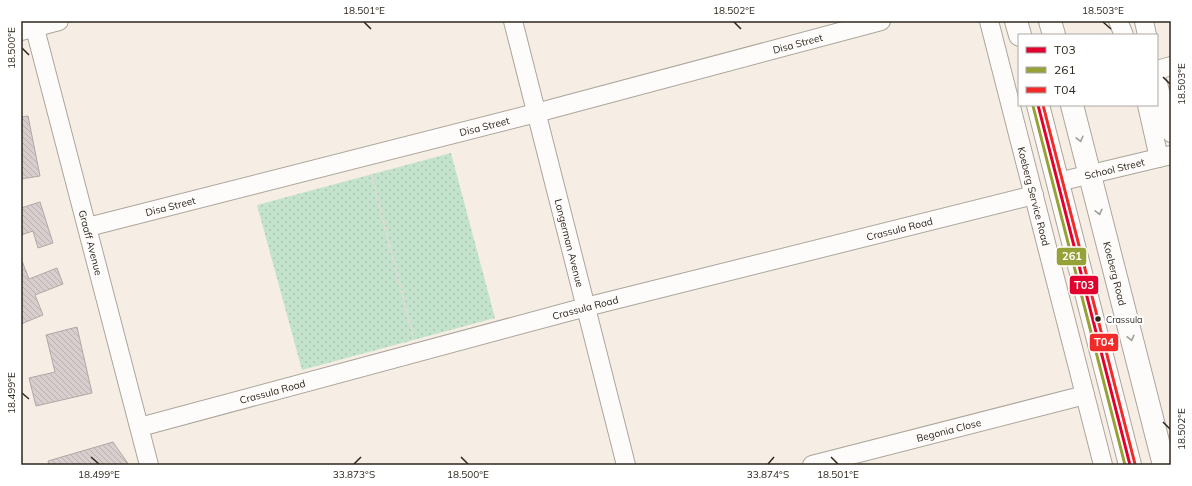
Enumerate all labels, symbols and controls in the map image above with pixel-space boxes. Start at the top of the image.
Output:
text: 18.501°E [343,4,385,17]
text: 18.502°E [713,4,755,17]
text: 18.503°E [1082,4,1124,17]
text: 18.500°E [5,27,18,69]
street label: Disa Street [771,30,824,56]
legend [1018,34,1158,106]
text: T03 [1054,42,1076,57]
text: 261 [1054,62,1076,77]
text: 18.503°E [1175,63,1188,105]
text: T04 [1054,82,1076,97]
street label: Disa Street [458,113,511,139]
one-way arrow [1076,136,1084,143]
street label: Koeberg Service Road [1015,145,1053,247]
street label: School Street [1083,155,1146,182]
street label: Disa Street [144,193,197,219]
street label: Langerman Avenue [552,197,587,288]
street label: Graaff Avenue [76,208,106,277]
one-way arrow [1094,208,1103,215]
street label: Crassula Road [865,214,934,243]
street label: Koeberg Road [1101,240,1130,307]
line badge: 261 [1056,247,1087,266]
text: 261 [1062,249,1082,263]
line badge: T03 [1069,275,1099,295]
text: T03 [1074,278,1094,292]
street label: Crassula Road [551,293,620,322]
marker: Crassula [1093,314,1103,324]
place label: Crassula [1106,314,1142,325]
line badge: T04 [1089,333,1119,352]
one-way arrow [1126,334,1135,341]
text: T04 [1094,335,1114,349]
text: 18.499°E [5,372,18,414]
street label: Crassula Road [238,376,307,406]
text: 18.502°E [1175,408,1188,450]
street label: Begonia Close [915,415,982,445]
text: 18.499°E [78,468,120,481]
text: 33.873°S [333,468,375,481]
text: 18.500°E [447,468,489,481]
text: 33.874°S [747,468,789,481]
text: 18.501°E [817,468,859,481]

